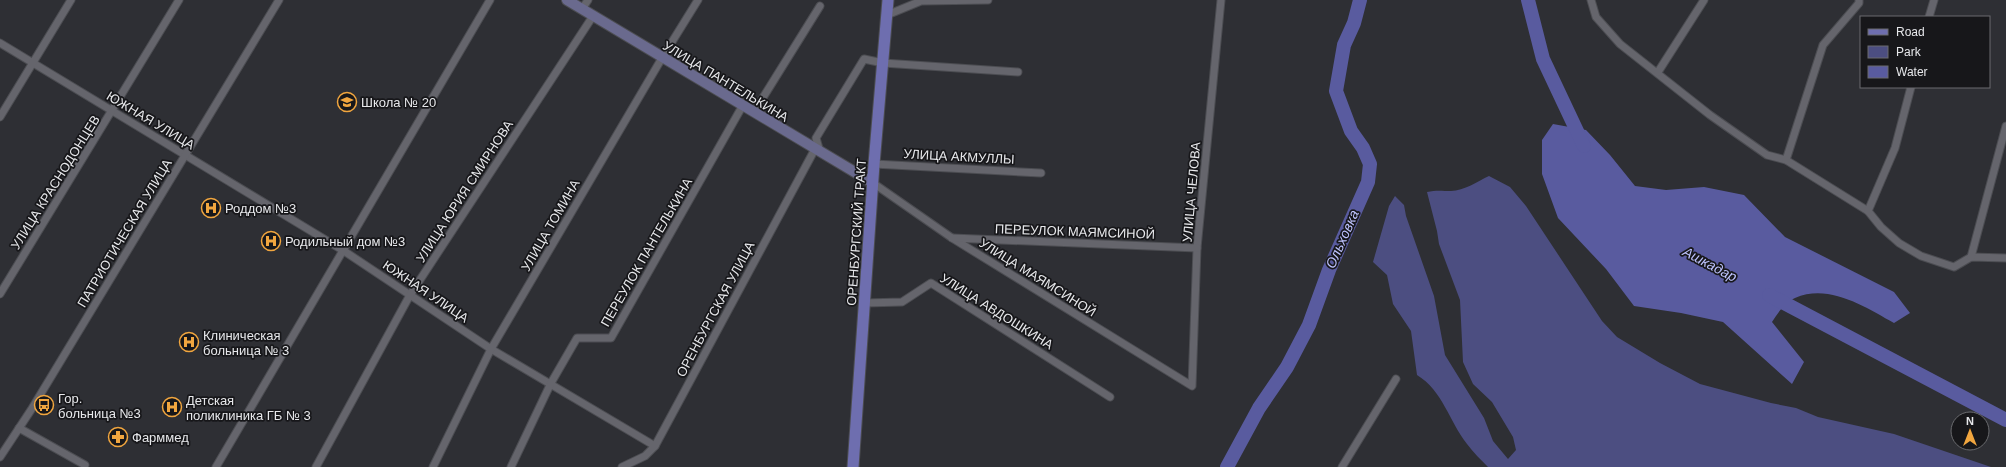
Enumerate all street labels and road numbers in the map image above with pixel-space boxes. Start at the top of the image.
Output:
street label: УЛИЦА ПАНТЕЛЬКИНА [660,38,791,125]
street label: ЮЖНАЯ УЛИЦА [104,88,198,153]
street label: УЛИЦА КРАСНОДОНЦЕВ [8,112,103,252]
street label: УЛИЦА ЮРИЯ СМИРНОВА [413,117,516,265]
street label: УЛИЦА ЧЕЛОВА [1180,141,1203,243]
street label: УЛИЦА АКМУЛЛЫ [903,146,1015,167]
street label: ПАТРИОТИЧЕСКАЯ УЛИЦА [74,156,175,310]
street label: ОРЕНБУРГСКИЙ ТРАКТ [844,158,869,306]
street label: ПЕРЕУЛОК ПАНТЕЛЬКИНА [598,175,695,329]
street label: УЛИЦА ТОМИНА [518,176,583,274]
street label: ПЕРЕУЛОК МАЯМСИНОЙ [995,221,1155,242]
street label: УЛИЦА МАЯМСИНОЙ [977,235,1099,320]
street label: ОРЕНБУРГСКАЯ УЛИЦА [673,239,758,379]
street label: ЮЖНАЯ УЛИЦА [380,257,472,326]
street label: УЛИЦА АВДОШКИНА [937,270,1056,353]

